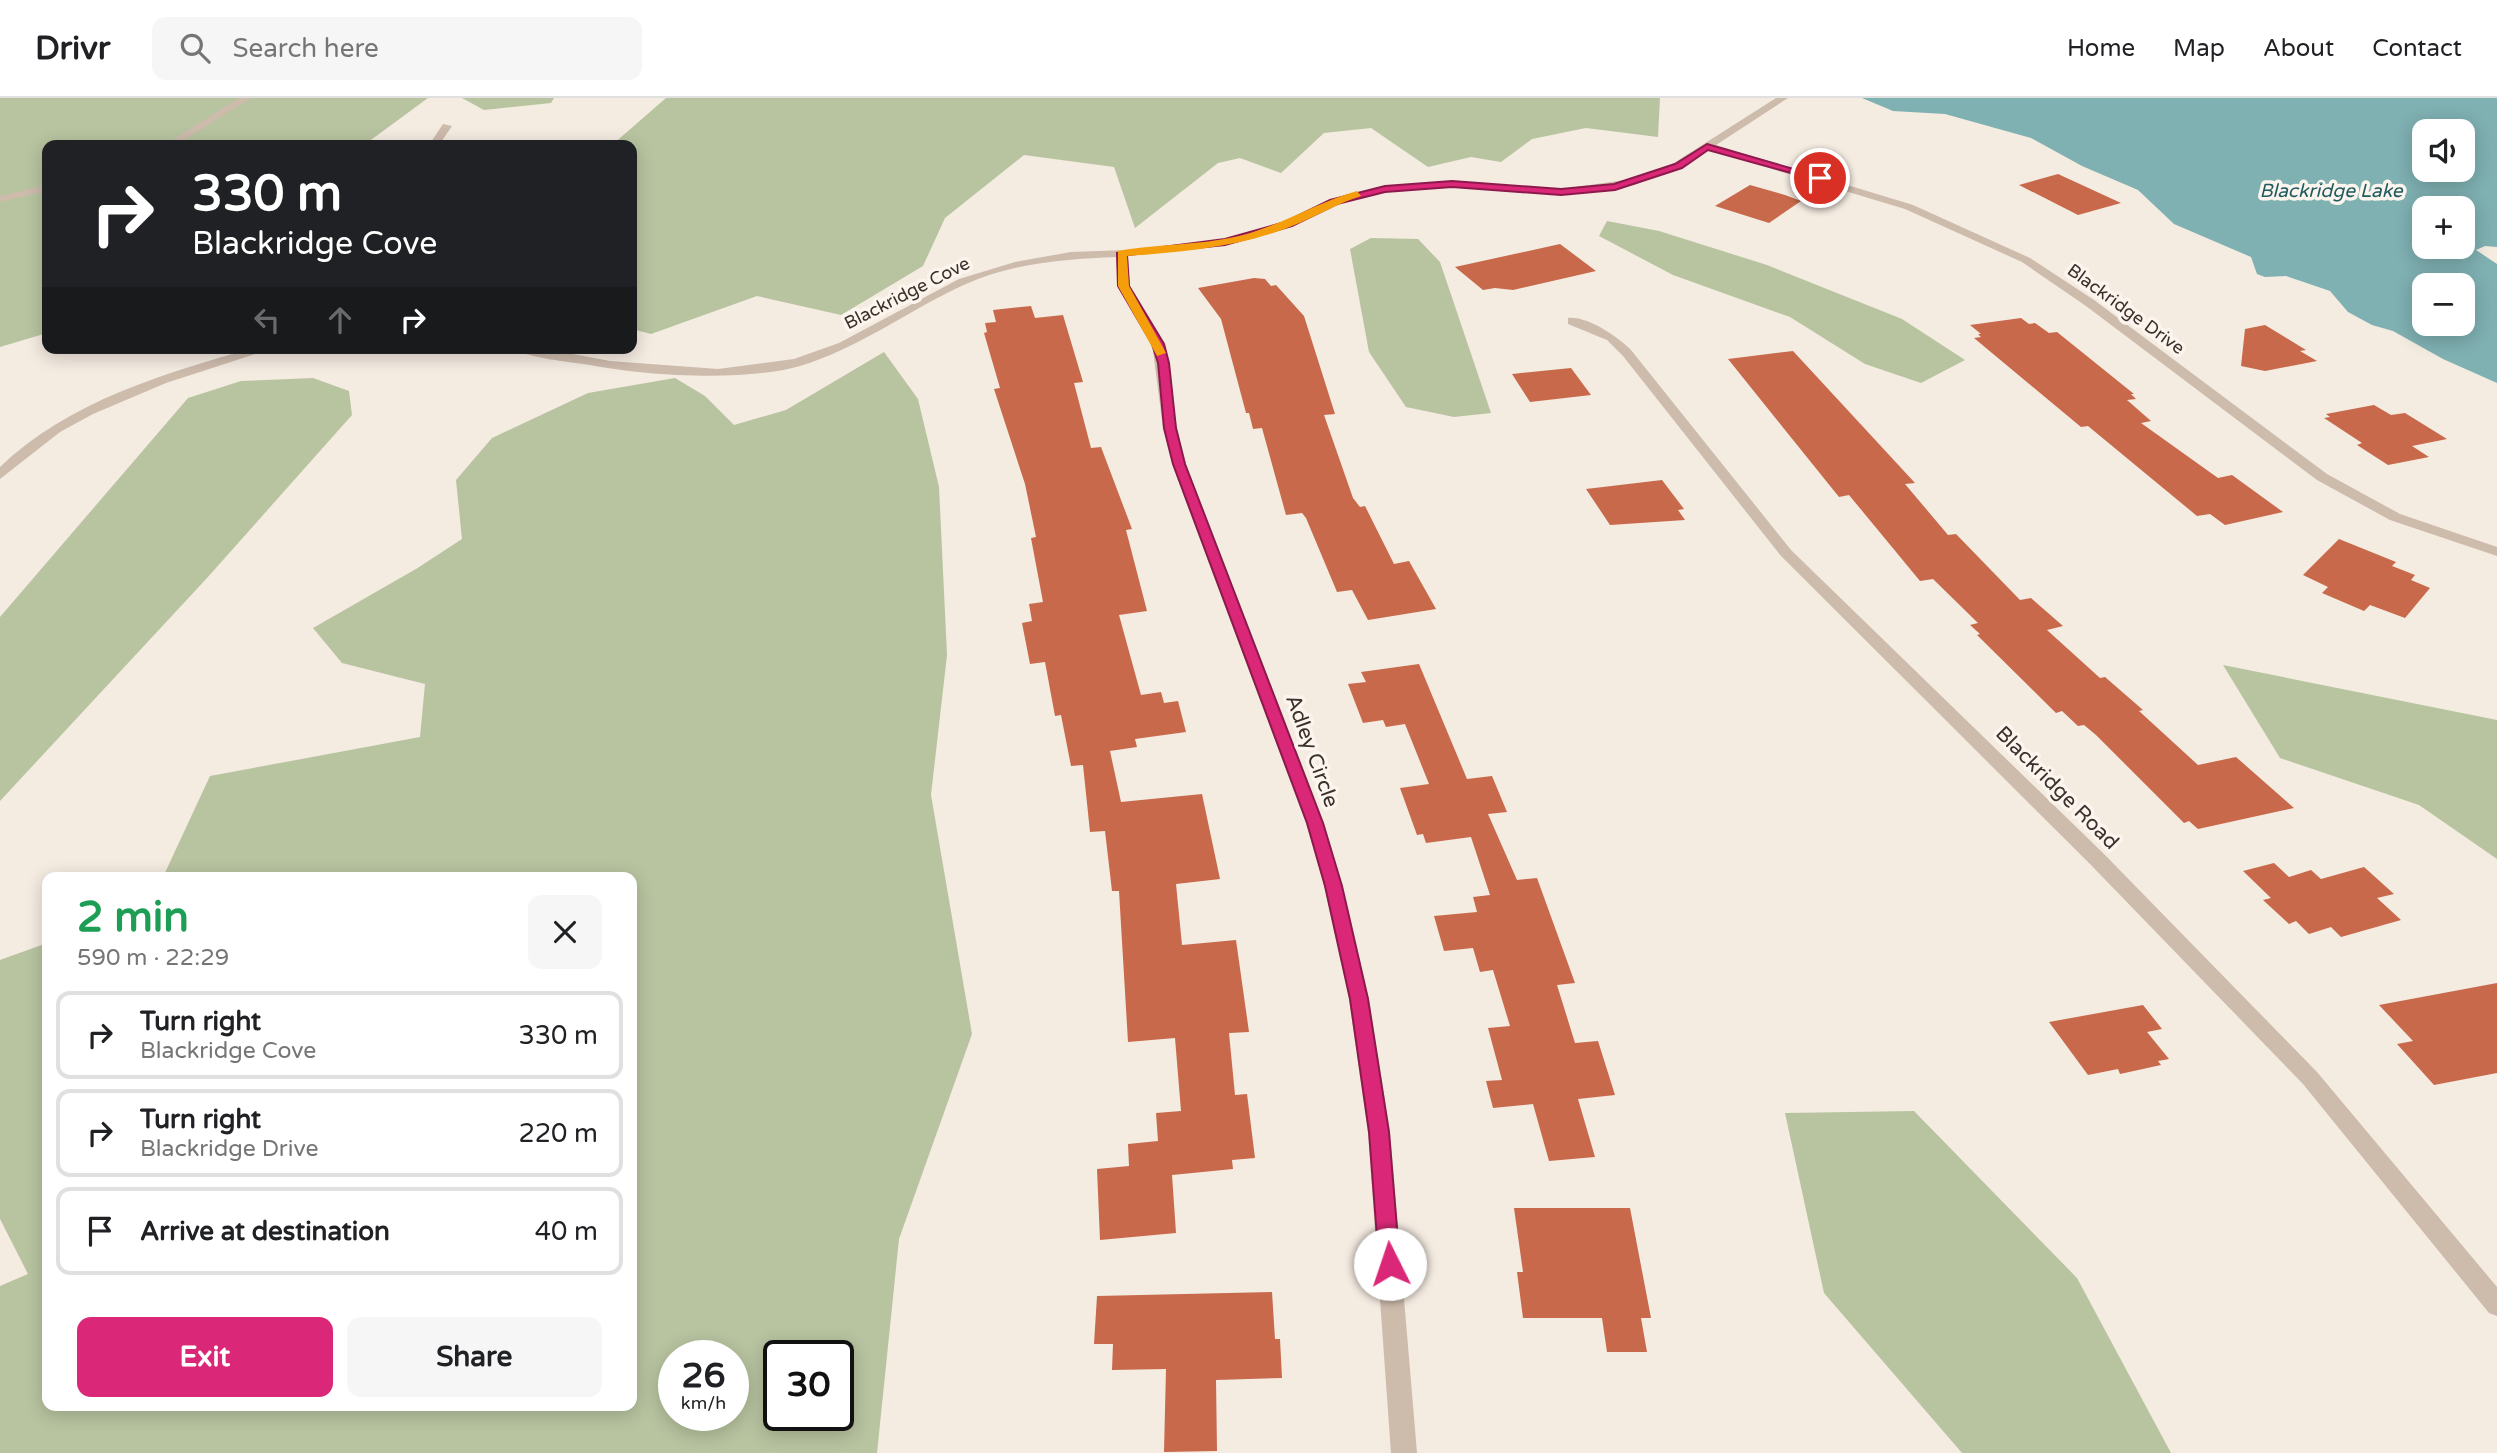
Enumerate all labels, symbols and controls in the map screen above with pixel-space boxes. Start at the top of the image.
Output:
search box [152,17,642,80]
text: Drivr [35,29,110,68]
icon: search [176,29,214,67]
text: Search here [232,33,379,64]
text: Home [2067,34,2135,63]
text: Map [2173,34,2225,63]
text: About [2263,34,2334,63]
text: Contact [2372,34,2462,63]
map controls [2412,119,2475,336]
button: sound [2412,119,2475,182]
pin [1790,148,1850,208]
icon: arrive [1801,159,1839,197]
text: 330 m [192,165,342,224]
icon: right [77,168,168,259]
water label: Blackridge Lake [2259,180,2404,202]
button: + [2412,196,2475,259]
text: Blackridge Cove [192,225,437,263]
street label: Blackridge Cove [841,252,973,334]
street label: Blackridge Drive [2063,259,2189,359]
button: − [2412,273,2475,336]
icon: left [248,301,286,339]
icon: ahead [321,301,359,339]
icon: right [394,301,432,339]
street label: Adley Circle [1280,691,1344,811]
street label: Blackridge Road [1990,721,2124,855]
text: 2 min [77,892,189,943]
button: close [528,895,602,969]
text: 590 m · 22:29 [77,944,229,972]
text: Turn right [140,1006,261,1037]
icon: right [81,1016,119,1054]
text: 330 m [518,1020,598,1051]
text: Blackridge Cove [140,1037,316,1065]
text: Turn right [140,1104,261,1135]
icon: right [81,1114,119,1152]
text: 220 m [518,1118,598,1149]
text: Blackridge Drive [140,1135,318,1163]
icon: arrive [81,1212,119,1250]
text: Arrive at destination [140,1216,390,1247]
text: 40 m [535,1216,598,1247]
position arrow [1353,1227,1427,1301]
button: Exit [77,1317,333,1397]
button: Share [347,1317,602,1397]
speed limit sign: 30 [763,1340,854,1431]
text: 26 [682,1355,725,1397]
text: km/h [681,1392,726,1414]

